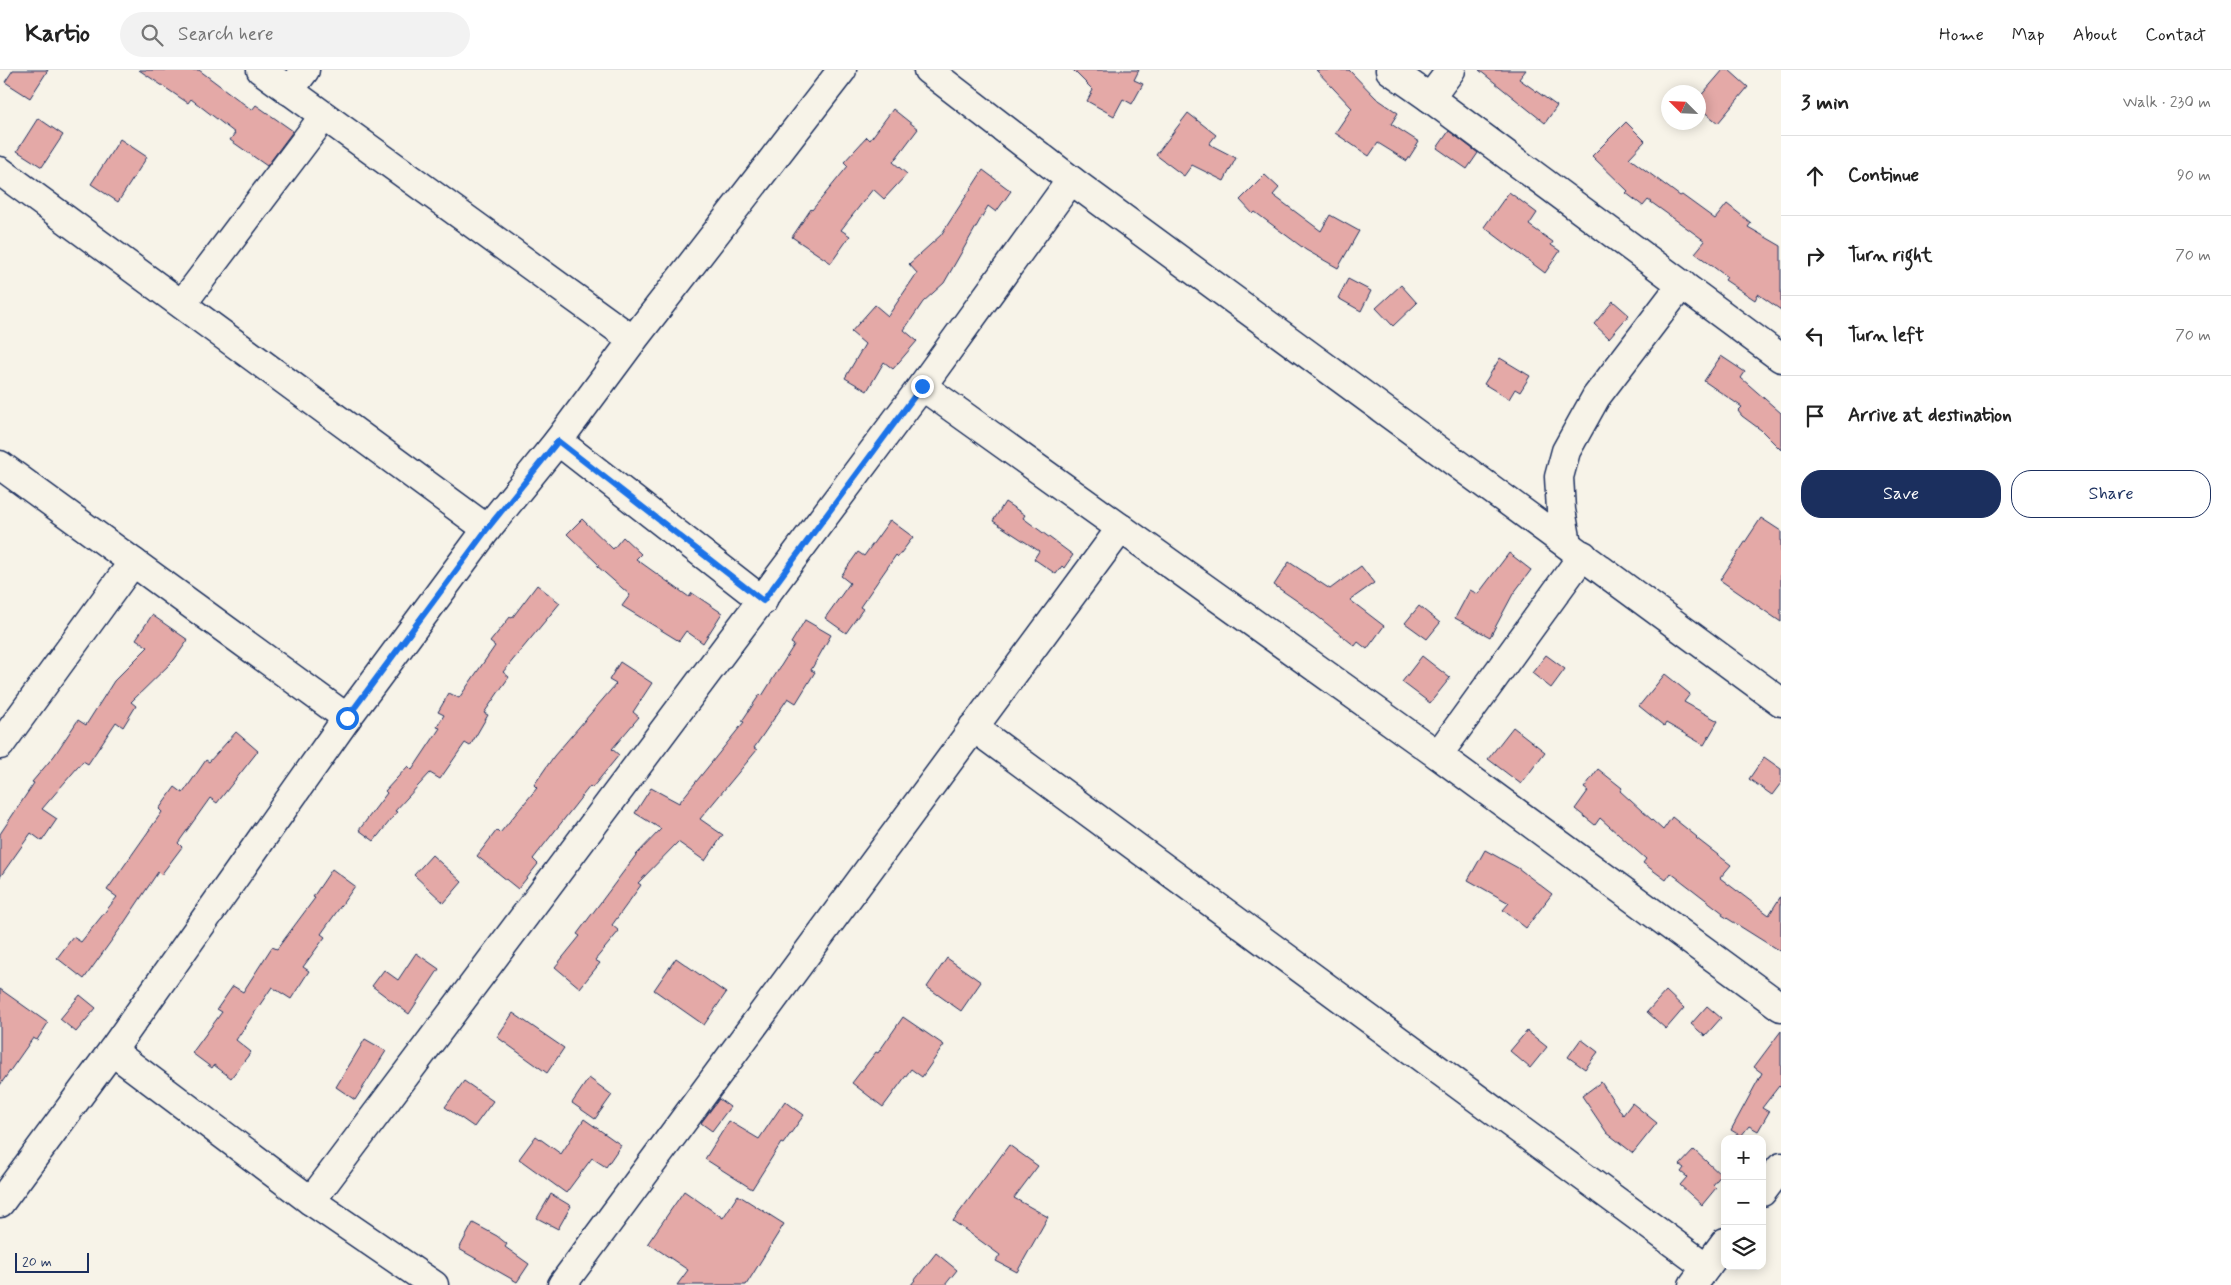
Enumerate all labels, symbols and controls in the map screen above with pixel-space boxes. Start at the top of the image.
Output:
search box [120,12,470,57]
text: Kartio [25,19,90,50]
icon: search [138,21,166,49]
text: Search here [178,22,274,47]
text: Home [1939,23,1984,47]
text: Map [2012,23,2045,47]
text: About [2073,23,2117,47]
text: Contact [2145,23,2206,47]
north arrow [1661,85,1706,130]
text: 3 min [1801,89,1849,117]
text: Walk · 230 m [2123,92,2211,113]
icon: ahead [1801,162,1829,190]
text: Continue [1848,163,1919,188]
text: 90 m [2177,165,2211,186]
icon: right [1801,242,1829,270]
text: Turn right [1848,243,1932,268]
text: 70 m [2175,245,2211,266]
icon: left [1801,322,1829,350]
text: Turn left [1848,323,1924,348]
text: 70 m [2175,325,2211,346]
route end [911,375,934,398]
icon: arrive [1801,402,1829,430]
text: Arrive at destination [1848,403,2012,428]
button: Save [1801,470,2001,518]
button: Share [2011,470,2211,518]
route start [336,707,359,730]
map controls [1721,1135,1766,1270]
button: + [1721,1135,1766,1180]
button: − [1721,1180,1766,1225]
button: layers [1721,1225,1766,1270]
scale bar [15,1250,89,1273]
text: 20 m [22,1253,52,1271]

